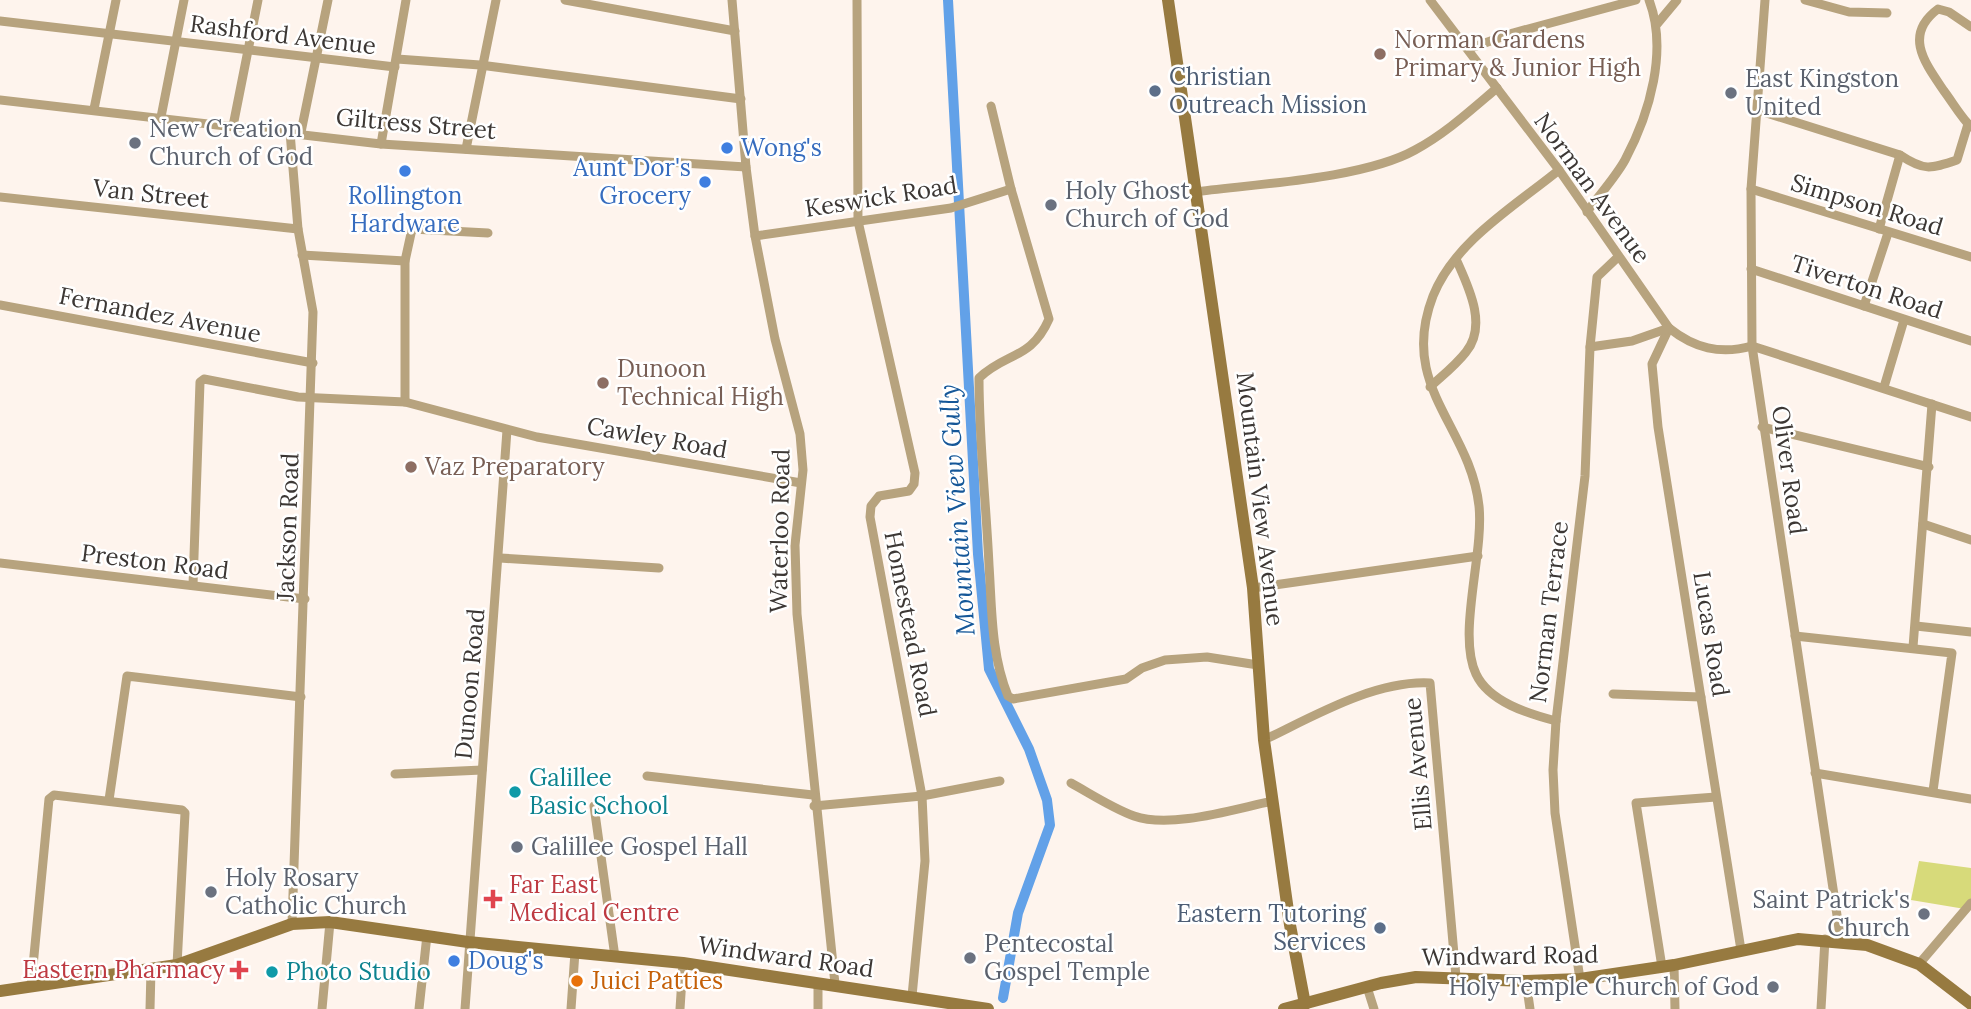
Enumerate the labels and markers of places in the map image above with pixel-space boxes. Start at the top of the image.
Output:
place label: Norman Gardens Primary & Junior High [1394,24,1641,83]
marker: Norman Gardens Primary & Junior High [1372,46,1388,62]
place label: Christian Outreach Mission [1169,61,1367,120]
place label: East Kingston United [1745,63,1899,122]
marker: Christian Outreach Mission [1147,83,1163,99]
marker: East Kingston United [1723,85,1739,101]
place label: New Creation Church of God [149,113,313,172]
place label: Wong's [741,132,822,163]
marker: New Creation Church of God [127,135,143,151]
marker: Wong's [719,140,735,156]
place label: Aunt Dor's Grocery [572,152,691,211]
marker: Rollington Hardware [397,163,413,179]
marker: Aunt Dor's Grocery [697,174,713,190]
place label: Holy Ghost Church of God [1065,175,1229,234]
place label: Rollington Hardware [348,180,462,239]
marker: Holy Ghost Church of God [1043,197,1059,213]
place label: Dunoon Technical High [617,353,784,412]
marker: Dunoon Technical High [595,375,611,391]
place label: Vaz Preparatory [424,451,605,482]
marker: Vaz Preparatory [403,459,419,475]
place label: Galillee Basic School [529,762,669,821]
marker: Galillee Basic School [507,784,523,800]
place label: Galillee Gospel Hall [531,831,748,862]
marker: Galillee Gospel Hall [509,839,525,855]
place label: Holy Rosary Catholic Church [225,862,407,921]
place label: Far East Medical Centre [509,869,679,928]
marker: Holy Rosary Catholic Church [203,884,219,900]
place label: Saint Patrick's Church [1753,884,1910,943]
marker: Far East Medical Centre [483,889,503,909]
place label: Eastern Tutoring Services [1176,898,1367,957]
marker: Saint Patrick's Church [1916,906,1932,922]
marker: Eastern Tutoring Services [1372,920,1388,936]
place label: Pentecostal Gospel Temple [984,928,1150,987]
place label: Doug's [468,945,544,976]
marker: Pentecostal Gospel Temple [962,950,978,966]
marker: Doug's [446,953,462,969]
place label: Eastern Pharmacy [22,954,225,985]
place label: Photo Studio [286,956,431,987]
marker: Eastern Pharmacy [231,962,247,978]
marker: Photo Studio [264,964,280,980]
place label: Juici Patties [590,965,723,996]
place label: Holy Temple Church of God [1448,971,1759,1002]
marker: Juici Patties [569,973,585,989]
marker: Holy Temple Church of God [1765,979,1781,995]

